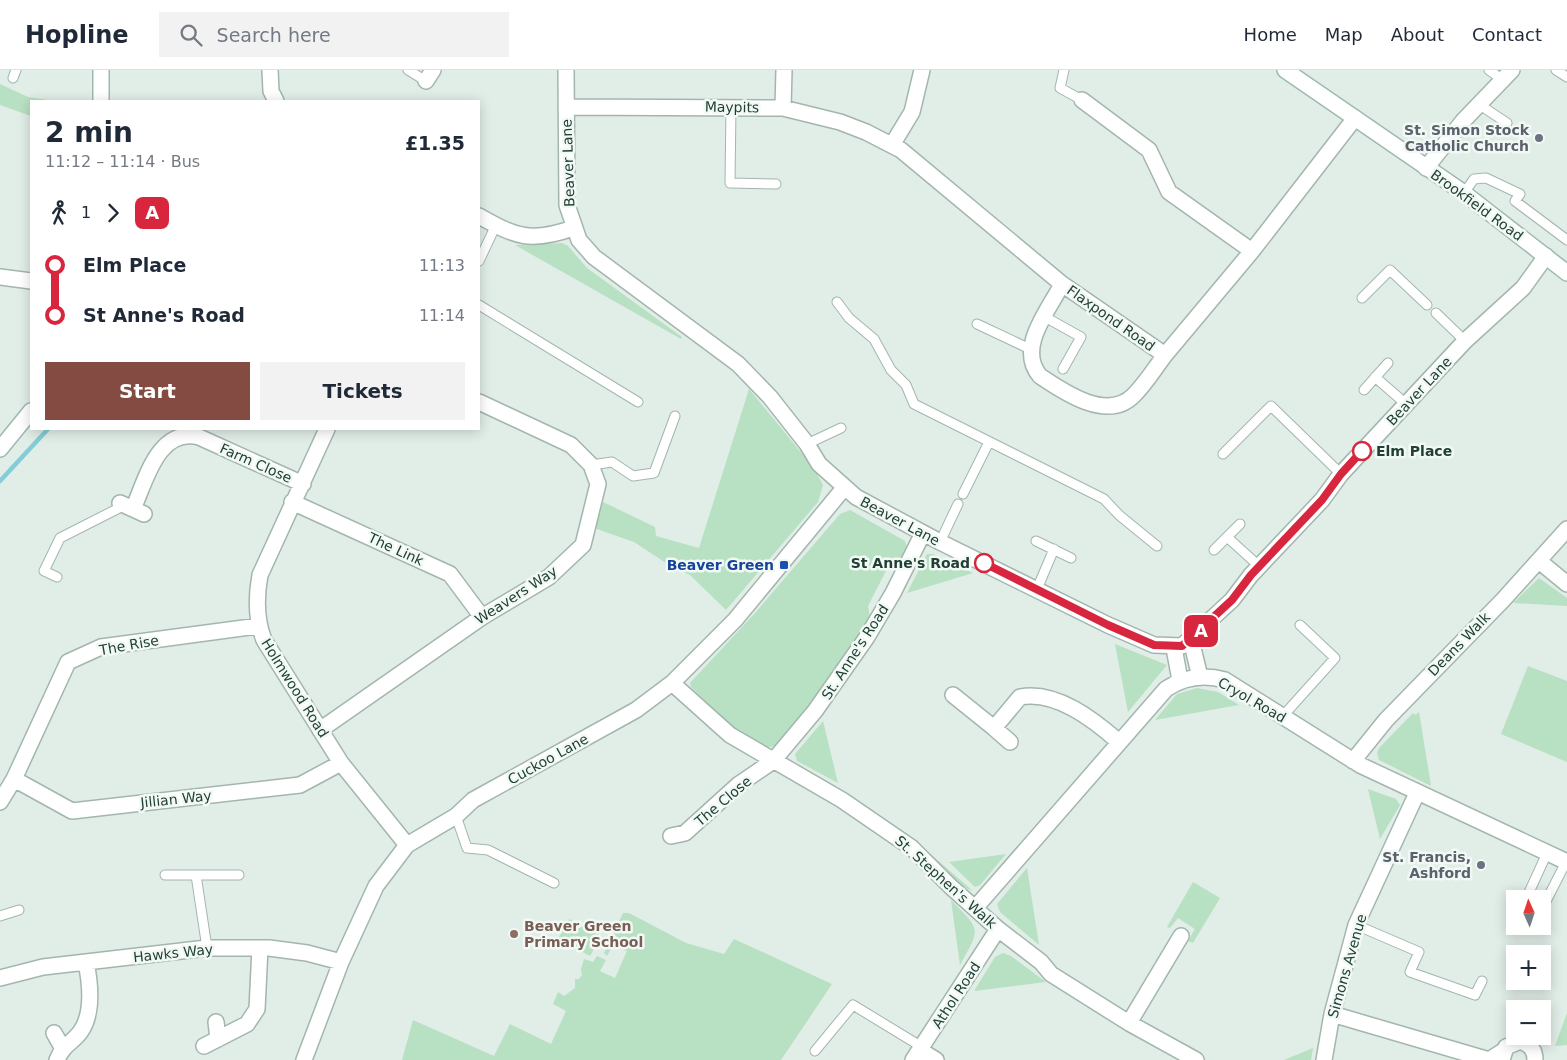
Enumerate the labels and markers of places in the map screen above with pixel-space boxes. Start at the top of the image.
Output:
place label: St. Simon Stock Catholic Church [1404,122,1530,154]
marker: St. Simon Stock Catholic Church [1533,132,1545,144]
marker: Elm Place [1352,441,1372,461]
place label: Elm Place [1376,443,1452,459]
marker: St Anne's Road [974,553,994,573]
place label: St Anne's Road [851,555,970,571]
place label: Beaver Green [667,557,774,573]
marker: Beaver Green [778,559,790,571]
place label: St. Francis, Ashford [1382,849,1471,881]
marker: St. Francis, Ashford [1475,859,1487,871]
place label: Beaver Green Primary School [524,918,643,950]
marker: Beaver Green Primary School [508,928,520,940]

